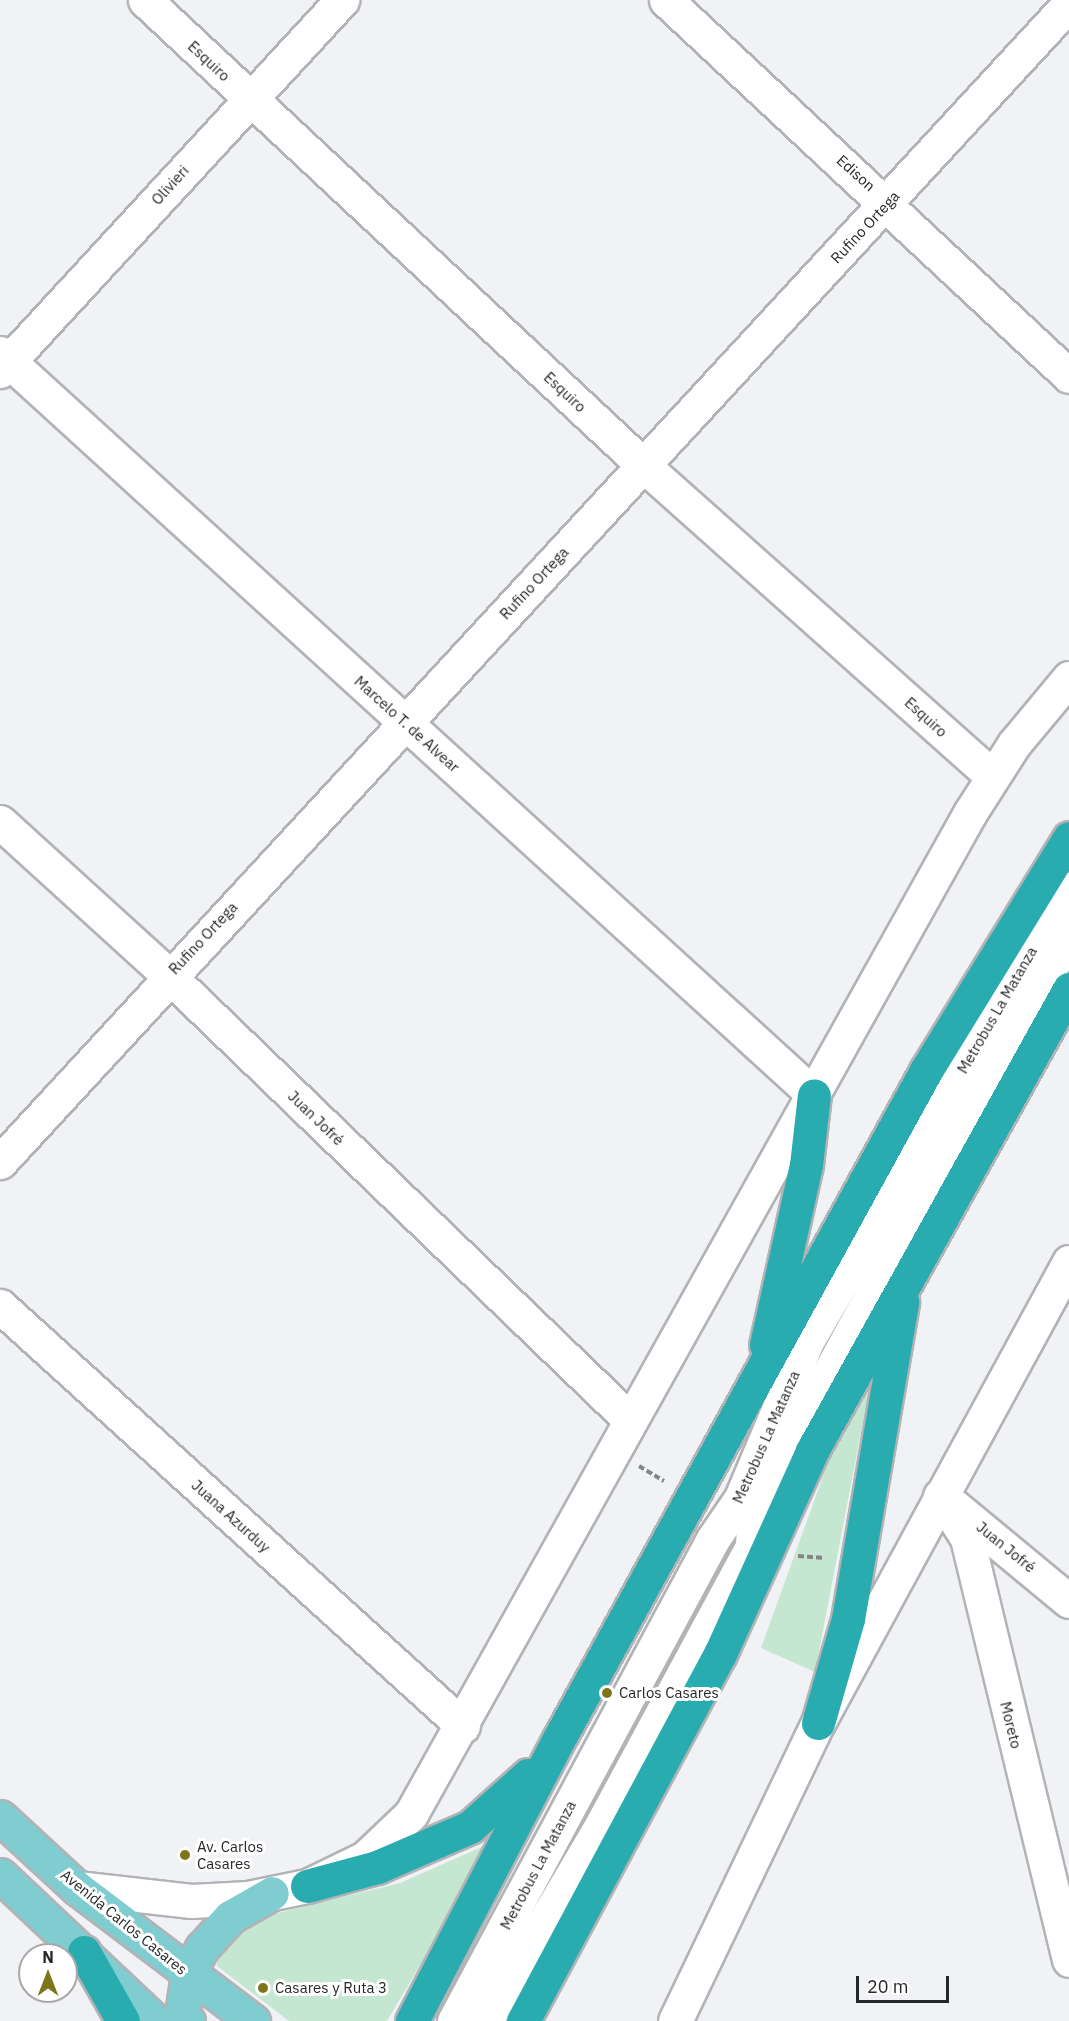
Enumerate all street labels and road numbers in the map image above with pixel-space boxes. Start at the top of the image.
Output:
street label: Esquiro [184,37,234,85]
street label: Edison [833,151,879,195]
street label: Olivieri [148,161,192,209]
street label: Rufino Ortega [827,187,903,267]
street label: Esquiro [540,368,590,416]
street label: Rufino Ortega [496,543,572,623]
street label: Marcelo T. de Alvear [351,672,463,776]
street label: Esquiro [901,693,951,741]
street label: Rufino Ortega [165,898,241,978]
street label: Metrobus La Matanza [953,943,1041,1077]
street label: Juan Jofré [284,1087,348,1149]
street label: Metrobus La Matanza [729,1368,803,1506]
street label: Juana Azurduy [188,1476,274,1556]
street label: Juan Jofré [973,1518,1039,1576]
street label: Moreto [996,1700,1026,1750]
street label: Metrobus La Matanza [496,1797,580,1933]
street label: Avenida Carlos Casares [57,1866,191,1978]

